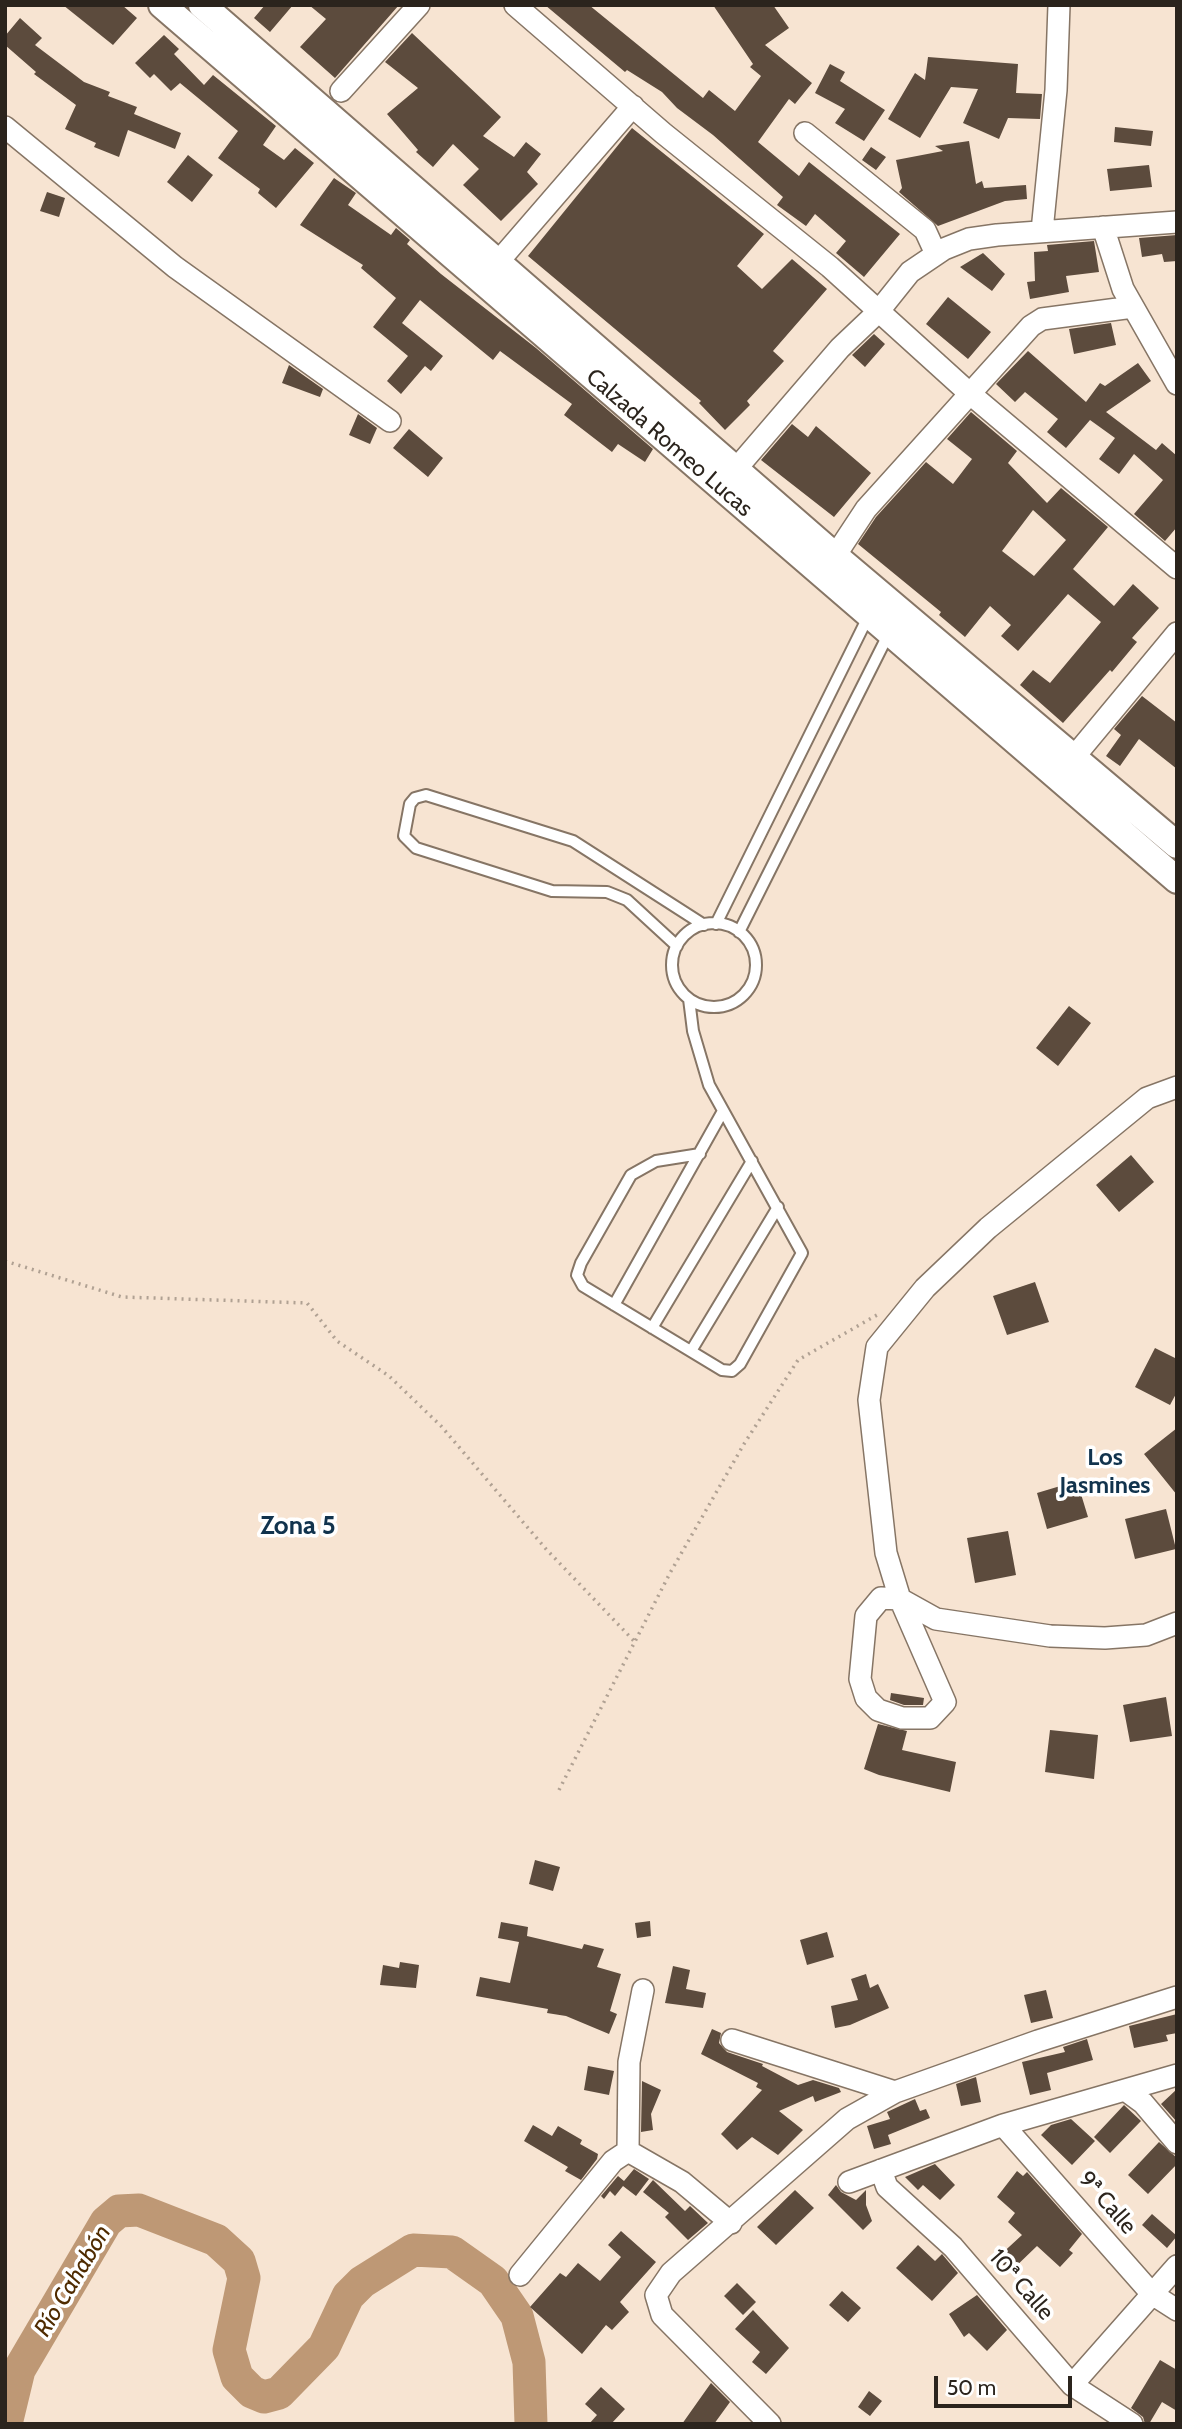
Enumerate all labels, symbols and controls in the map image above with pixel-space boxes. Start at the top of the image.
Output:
street label: Calzada Romeo Lucas [580,363,758,523]
district label: Los Jasmines [1059,1444,1151,1500]
district label: Zona 5 [260,1510,336,1542]
street label: 9ª Calle [1072,2166,1142,2240]
water label: Río Cahabón [29,2220,117,2342]
street label: 10ª Calle [983,2244,1059,2326]
scale bar [937,2362,1075,2406]
text: 50 m [947,2375,996,2400]

